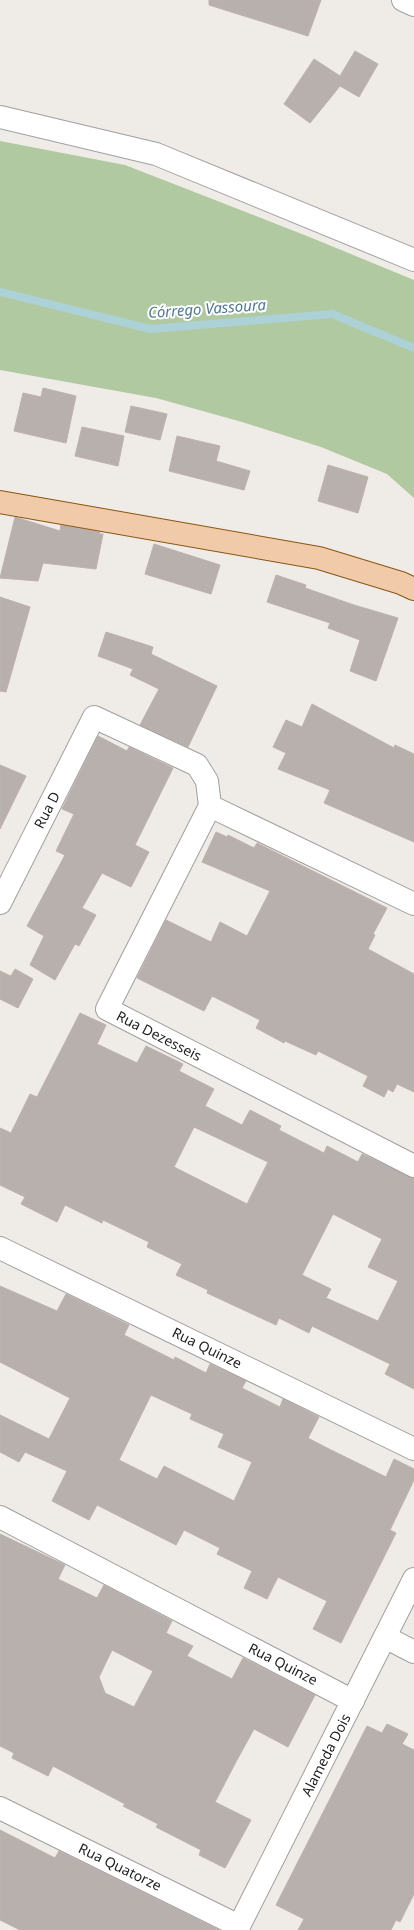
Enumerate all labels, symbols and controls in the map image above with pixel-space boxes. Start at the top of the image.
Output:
water label: Córrego Vassoura [147,294,267,322]
street label: Rua D [29,788,64,831]
street label: Rua Dezesseis [114,1006,205,1065]
street label: Rua Quinze [169,1323,245,1373]
street label: Rua Quinze [245,1638,321,1689]
street label: Alameda Dois [297,1710,355,1799]
street label: Rua Quatorze [76,1838,165,1895]

